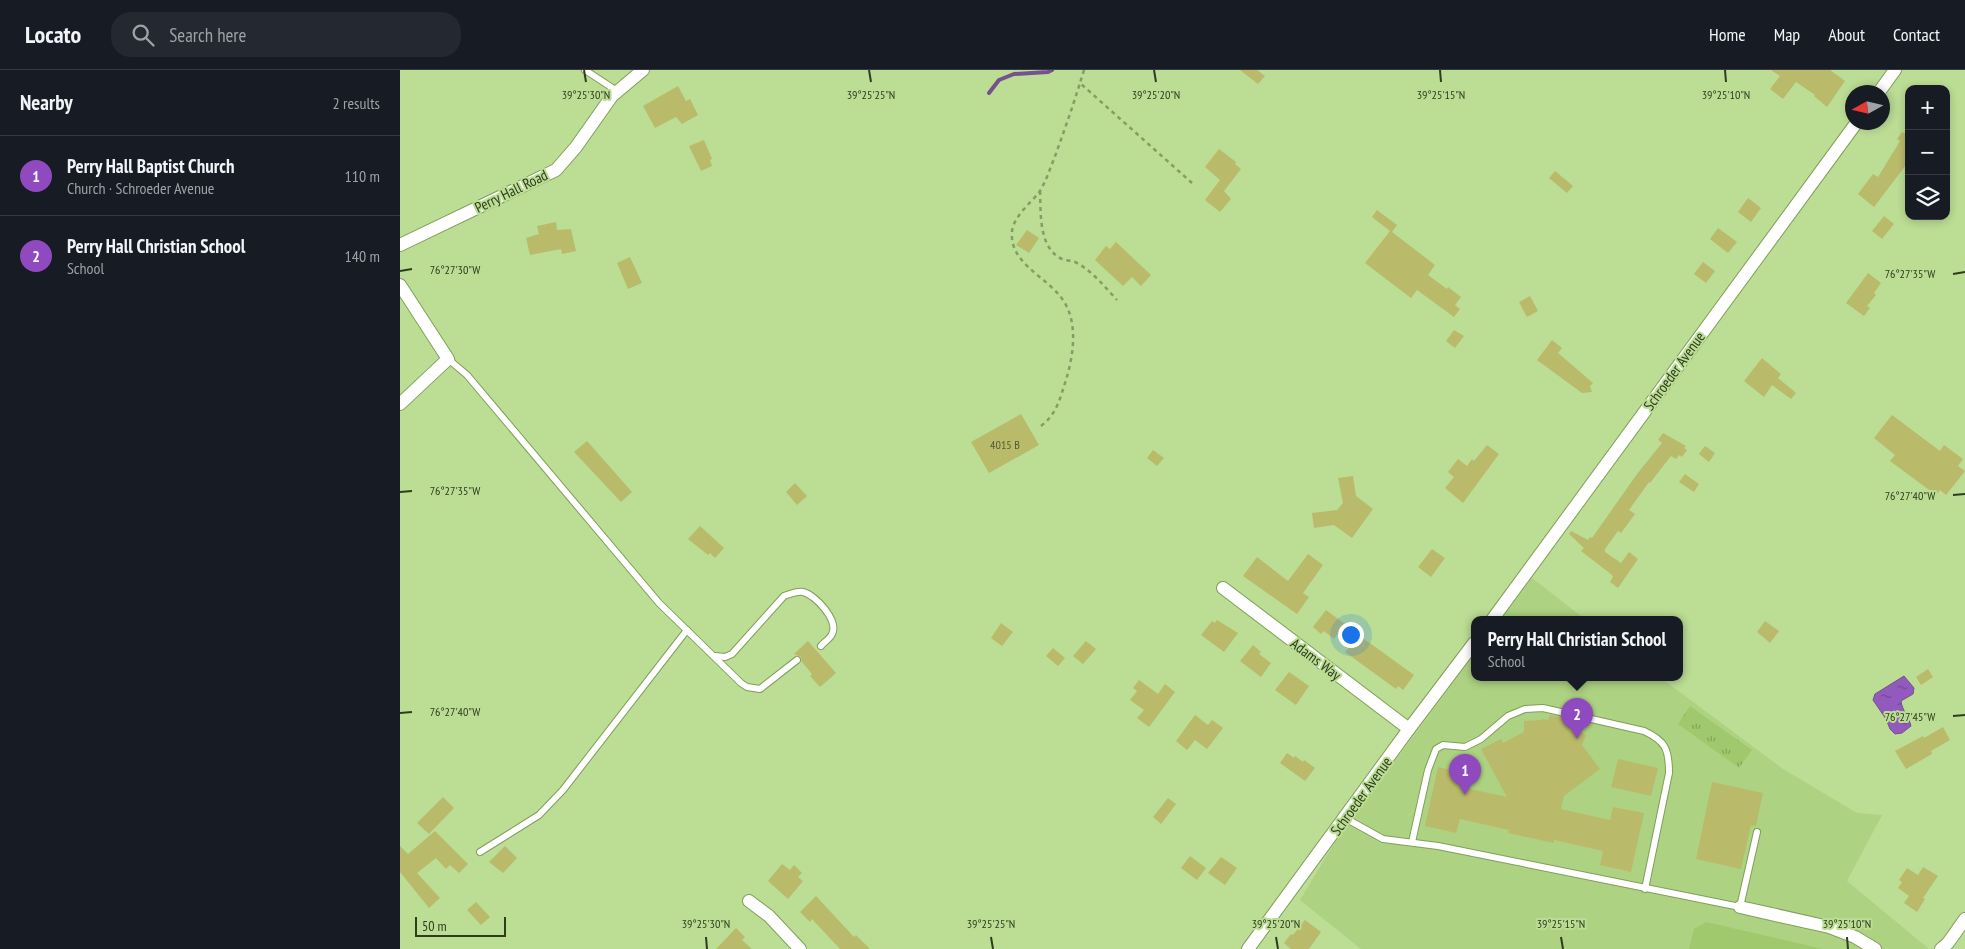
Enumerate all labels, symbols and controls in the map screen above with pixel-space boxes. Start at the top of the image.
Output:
search box [111,12,461,57]
text: Locato [25,19,81,50]
icon: search [129,21,157,49]
text: Search here [169,23,246,47]
text: Home [1709,23,1746,46]
text: Map [1774,23,1800,46]
text: About [1828,23,1865,46]
text: Contact [1893,23,1940,46]
north arrow [1845,85,1890,130]
map controls [1905,85,1950,220]
button: + [1905,85,1950,130]
text: 39°25'30"N [562,87,610,102]
text: 39°25'25"N [847,87,895,102]
text: 39°25'20"N [1132,87,1180,102]
text: 39°25'15"N [1417,87,1465,102]
text: 39°25'10"N [1702,87,1750,102]
text: Nearby [20,89,73,116]
text: 2 results [333,93,380,113]
button: − [1905,130,1950,175]
text: Perry Hall Baptist Church [67,154,235,178]
street label: Perry Hall Road [471,165,551,217]
text: 1 [32,166,40,186]
text: 110 m [345,166,380,186]
button: layers [1905,175,1950,220]
text: Church · Schroeder Avenue [67,178,214,198]
text: Perry Hall Christian School [67,234,245,258]
text: 2 [32,246,40,266]
text: 140 m [345,246,380,266]
text: School [67,258,104,278]
text: 76°27'30"W [430,262,480,277]
text: 76°27'35"W [1885,266,1935,281]
street label: Schroeder Avenue [1639,328,1709,414]
house number: 4015 B [990,437,1020,452]
text: 76°27'35"W [430,483,480,498]
text: 76°27'40"W [1885,488,1935,503]
popup [1471,616,1683,681]
your location [1338,622,1364,648]
text: Perry Hall Christian School [1488,627,1666,651]
street label: Adams Way [1287,634,1345,684]
text: School [1488,651,1525,671]
pin: 2 [1561,698,1593,739]
text: 76°27'40"W [430,704,480,719]
text: 76°27'45"W [1885,709,1935,724]
street label: Schroeder Avenue [1326,753,1396,839]
pin: 1 [1449,754,1481,795]
scale bar [415,914,506,937]
text: 39°25'30"N [682,916,730,931]
text: 39°25'25"N [967,916,1015,931]
text: 39°25'20"N [1252,916,1300,931]
text: 39°25'15"N [1537,916,1585,931]
text: 39°25'10"N [1823,916,1871,931]
text: 50 m [422,917,447,935]

